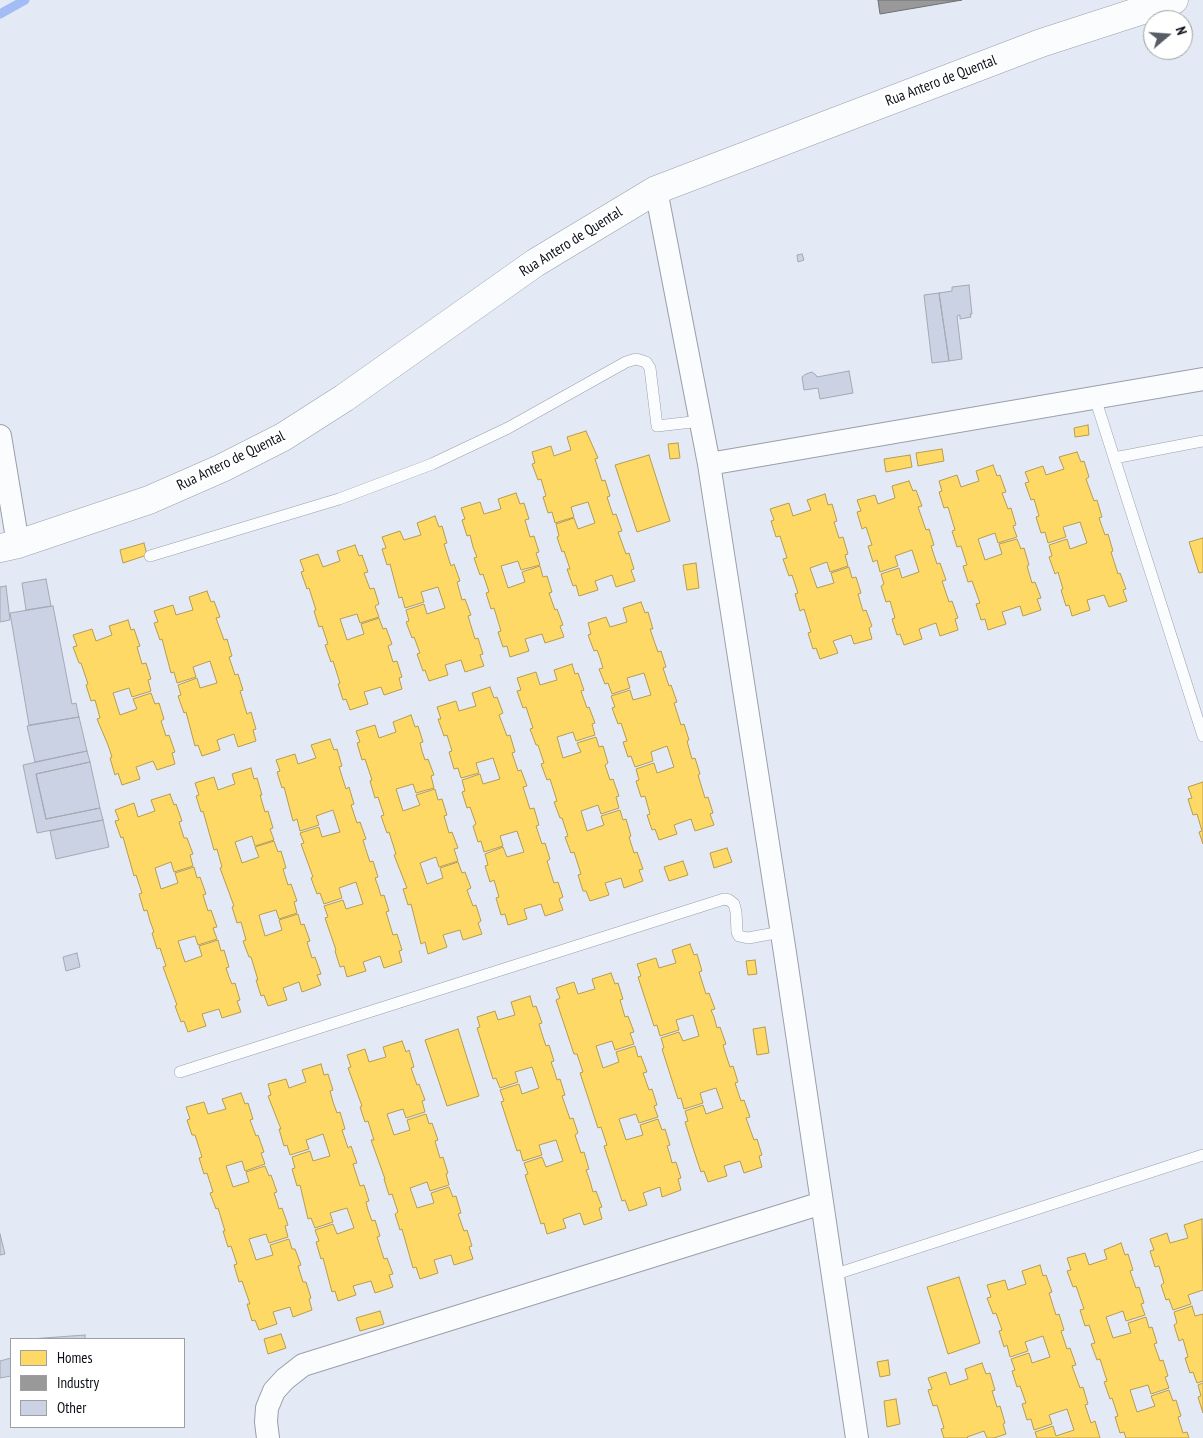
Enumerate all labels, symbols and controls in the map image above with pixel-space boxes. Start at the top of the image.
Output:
north arrow [1143,10,1193,60]
text: N [1172,24,1191,37]
street label: Rua Antero de Quental [883,52,999,110]
street label: Rua Antero de Quental [516,203,626,281]
street label: Rua Antero de Quental [174,427,288,495]
legend [10,1338,185,1428]
text: Homes [57,1348,93,1367]
text: Industry [57,1373,99,1392]
text: Other [57,1398,86,1417]

